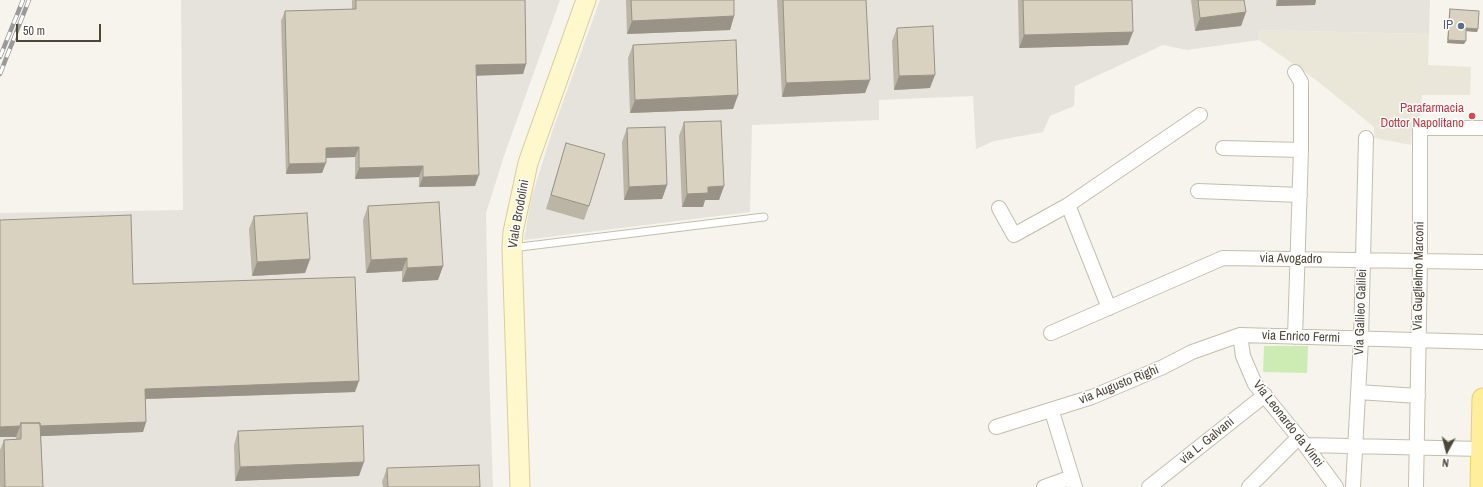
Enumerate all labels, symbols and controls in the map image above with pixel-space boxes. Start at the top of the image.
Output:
scale bar [18,16,103,42]
place label: IP [1443,18,1453,34]
marker: IP [1456,21,1466,31]
text: 50 m [23,23,45,39]
place label: Parafarmacia Dottor Napolitano [1380,101,1464,132]
marker: Parafarmacia Dottor Napolitano [1467,111,1477,121]
street label: Viale Brodolini [505,178,533,250]
street label: Via Guglielmo Marconi [1410,221,1428,331]
street label: via Avogadro [1260,251,1322,267]
street label: Via Galileo Galilei [1352,269,1370,355]
street label: via Enrico Fermi [1262,328,1340,346]
street label: via Augusto Righi [1077,362,1161,408]
street label: Via Leonardo da Vinci [1249,378,1327,470]
street label: via L. Galvani [1177,414,1237,468]
north arrow [1427,431,1467,471]
text: N [1441,456,1450,470]

